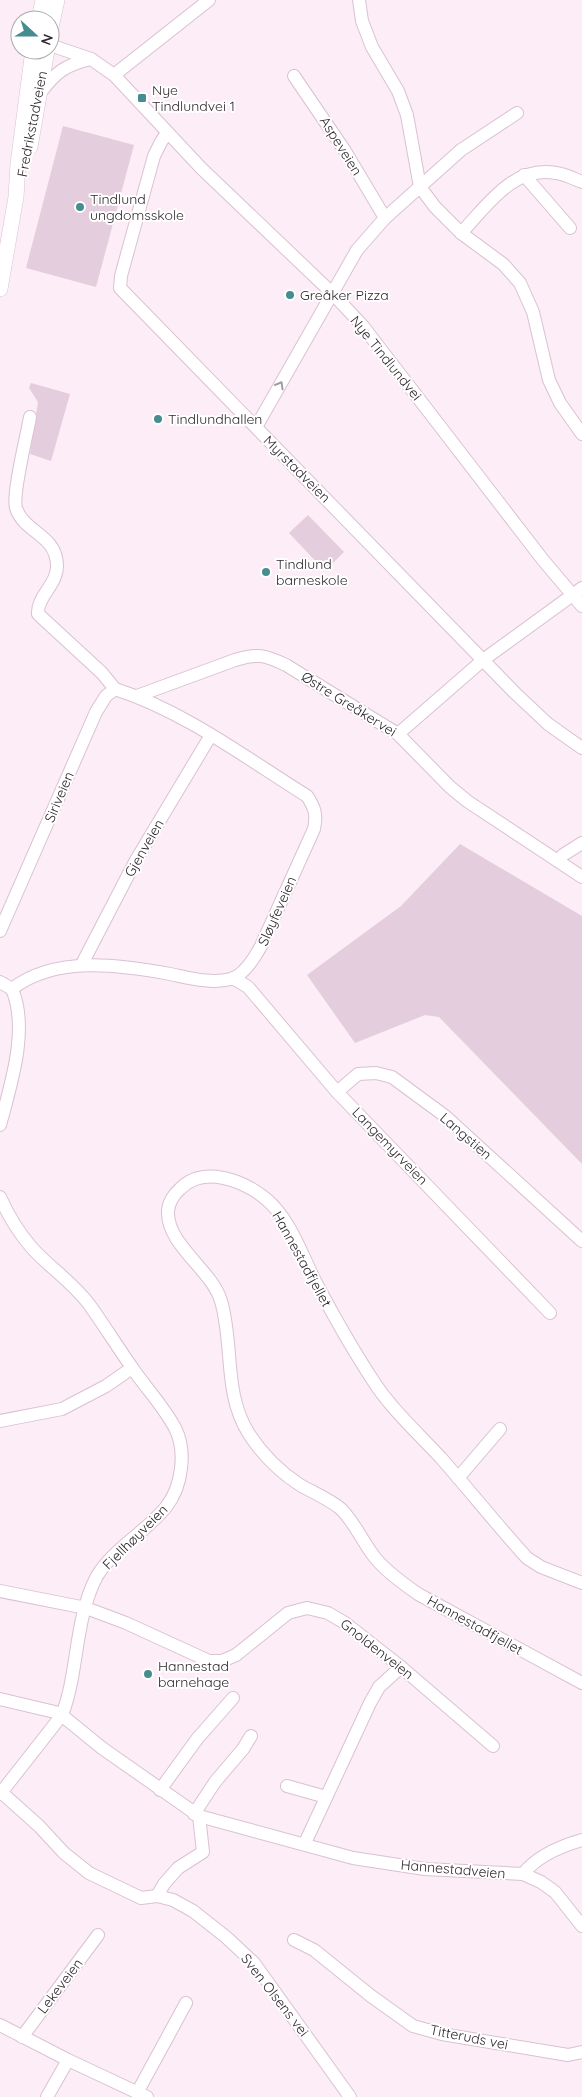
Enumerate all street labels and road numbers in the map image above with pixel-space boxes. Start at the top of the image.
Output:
street label: Fredrikstadveien [13,69,51,179]
street label: Aspeveien [316,113,366,179]
street label: Nye Tindlundvei [346,312,426,404]
street label: Myrstadveien [260,432,334,506]
street label: Østre Greåkervei [298,667,400,741]
street label: Siriveien [40,769,78,825]
street label: Gjenveien [120,816,168,880]
street label: Sløyfeveien [254,873,300,949]
street label: Langemyrveien [348,1103,432,1189]
street label: Langstien [436,1109,496,1163]
street label: Hannestadfjellet [268,1208,336,1310]
street label: Fjellhøyveien [99,1501,171,1573]
street label: Hannestadfjellet [424,1591,526,1659]
street label: Gnoldenveien [337,1615,417,1683]
street label: Hannestadveien [400,1855,506,1883]
street label: Sven Olsens vei [237,1950,313,2040]
street label: Lekeveien [33,1955,87,2017]
street label: Titteruds vei [428,2021,510,2053]

